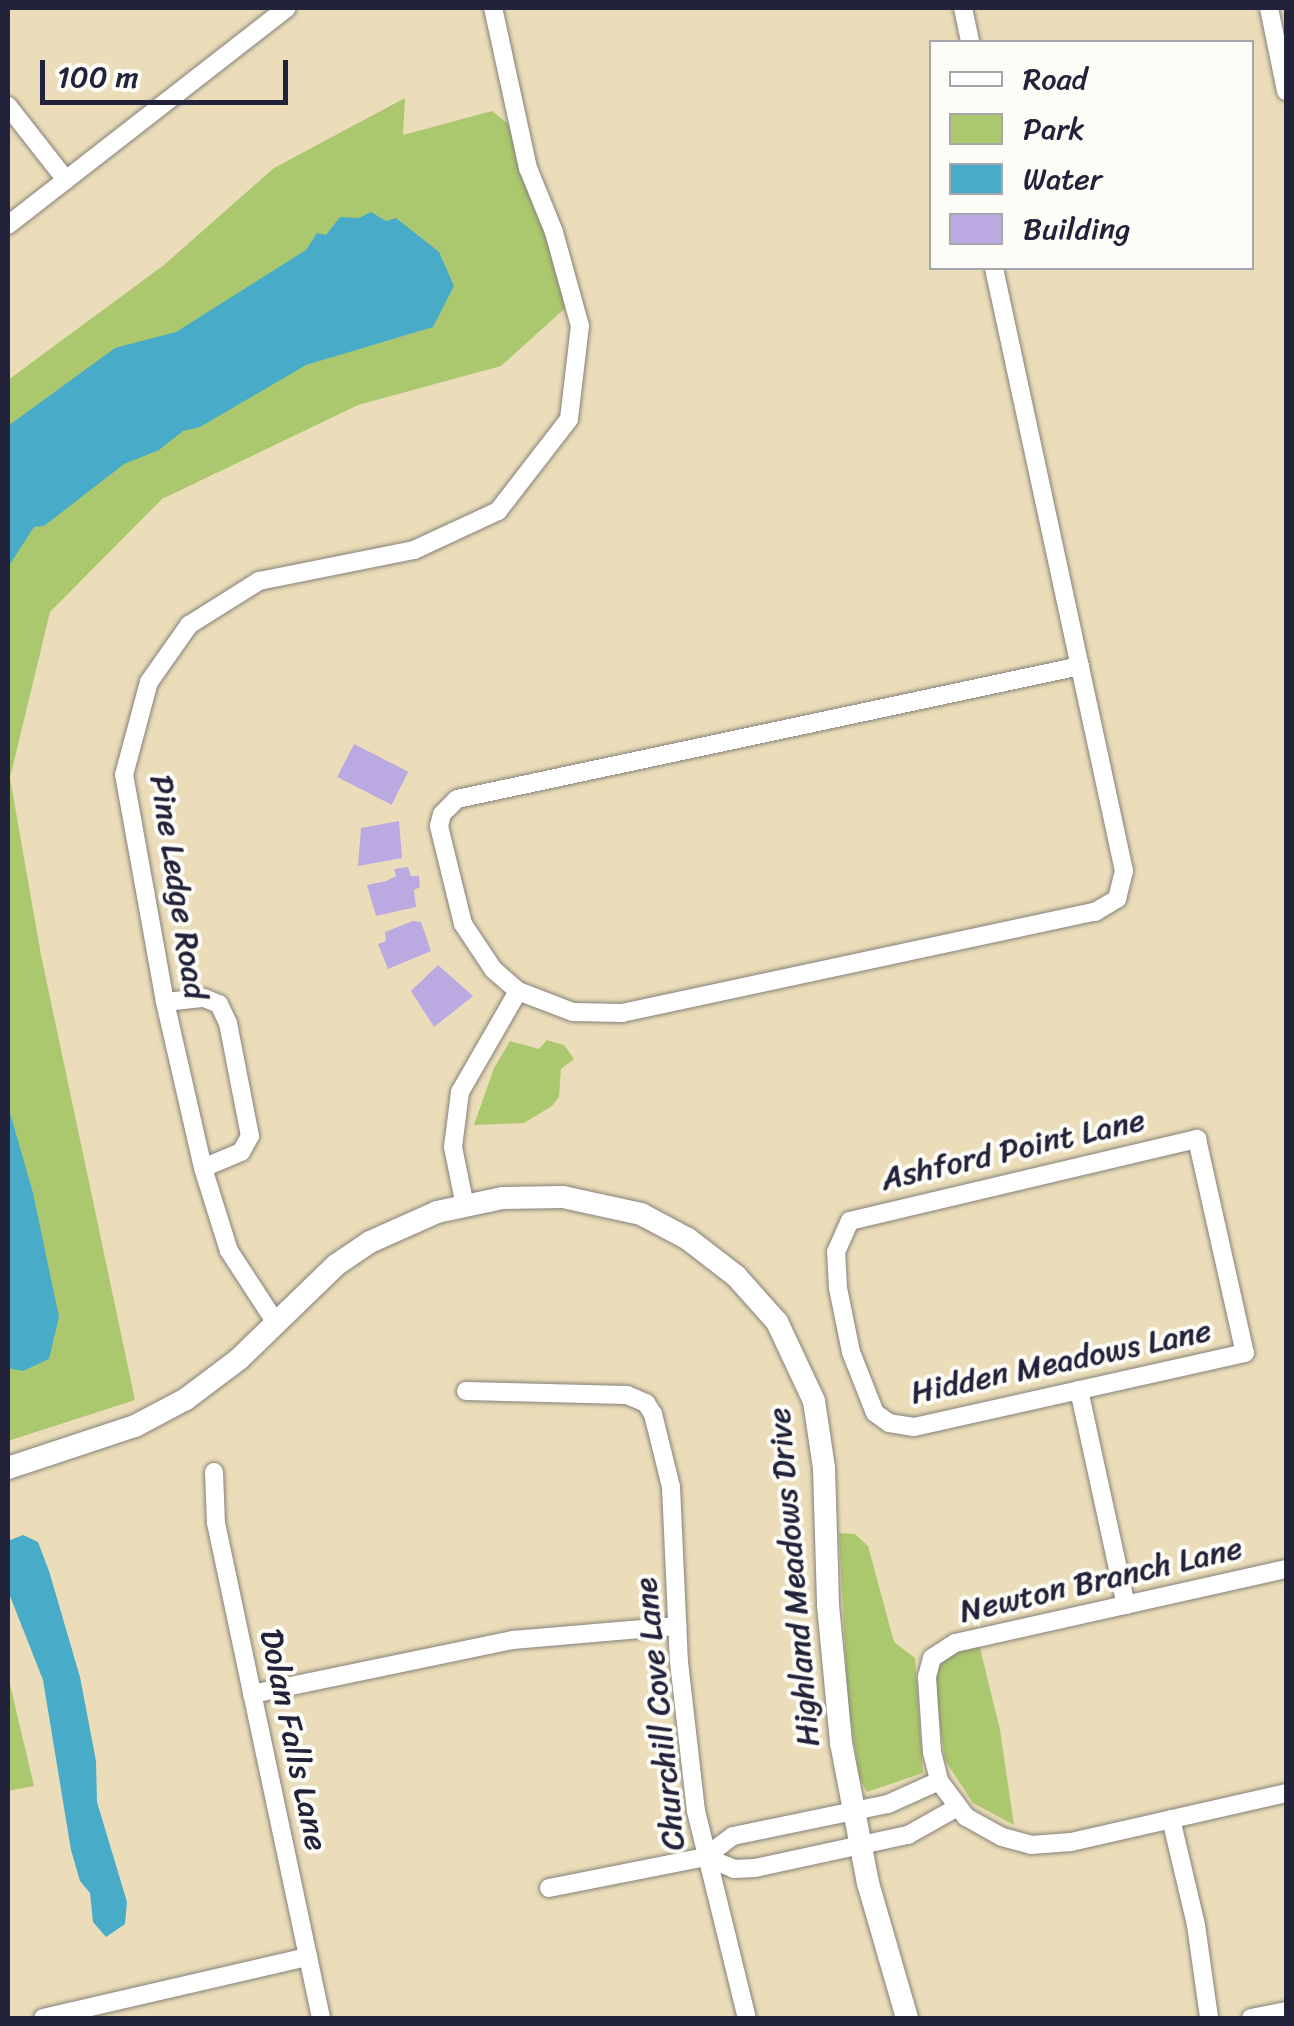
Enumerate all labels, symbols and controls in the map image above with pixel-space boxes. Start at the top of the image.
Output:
scale bar [45,40,292,102]
legend [929,40,1254,270]
text: 100 m [57,50,139,104]
text: Road [1023,52,1087,106]
text: Park [1023,102,1085,156]
text: Water [1023,152,1102,206]
text: Building [1023,202,1130,256]
street label: Pine Ledge Road [141,771,215,1003]
street label: Ashford Point Lane [877,1101,1149,1199]
street label: Hidden Meadows Lane [907,1311,1215,1413]
street label: Highland Meadows Drive [760,1406,828,1748]
street label: Newton Branch Lane [956,1529,1246,1631]
street label: Churchill Cove Lane [627,1575,693,1853]
street label: Dolan Falls Lane [251,1627,335,1853]

